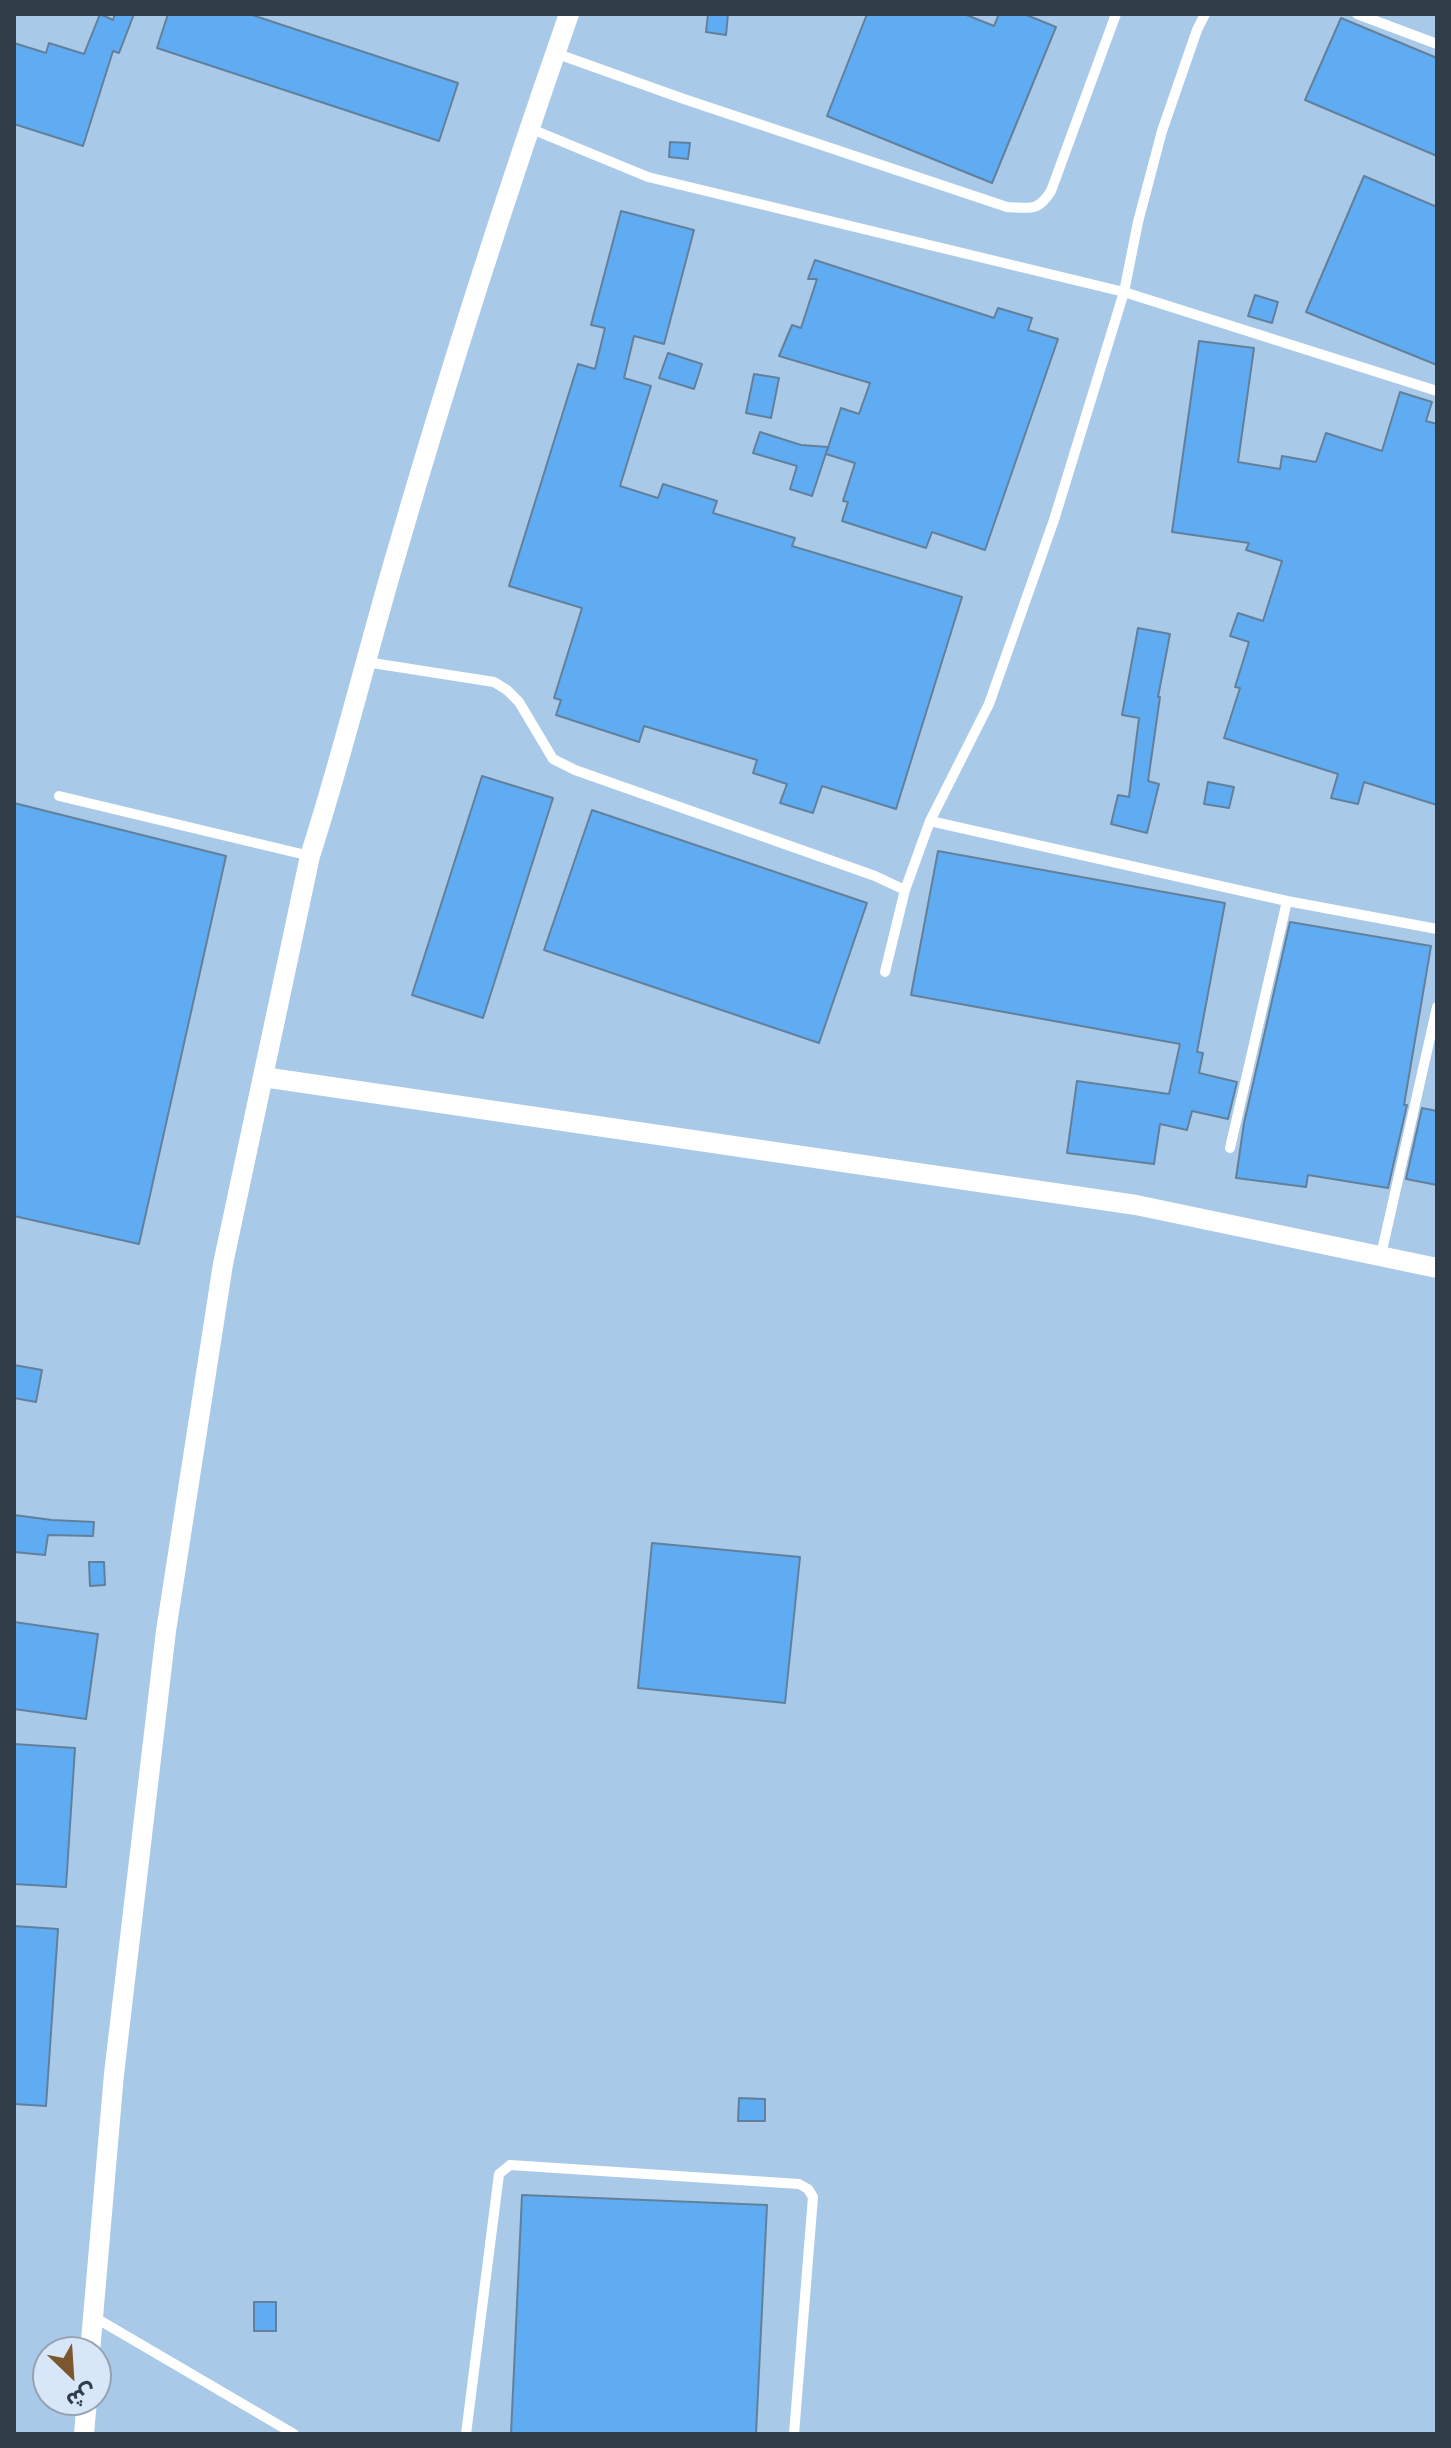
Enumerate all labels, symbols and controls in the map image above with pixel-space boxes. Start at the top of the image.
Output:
north arrow [32,2336,112,2416]
text: ش [62,2378,101,2415]

